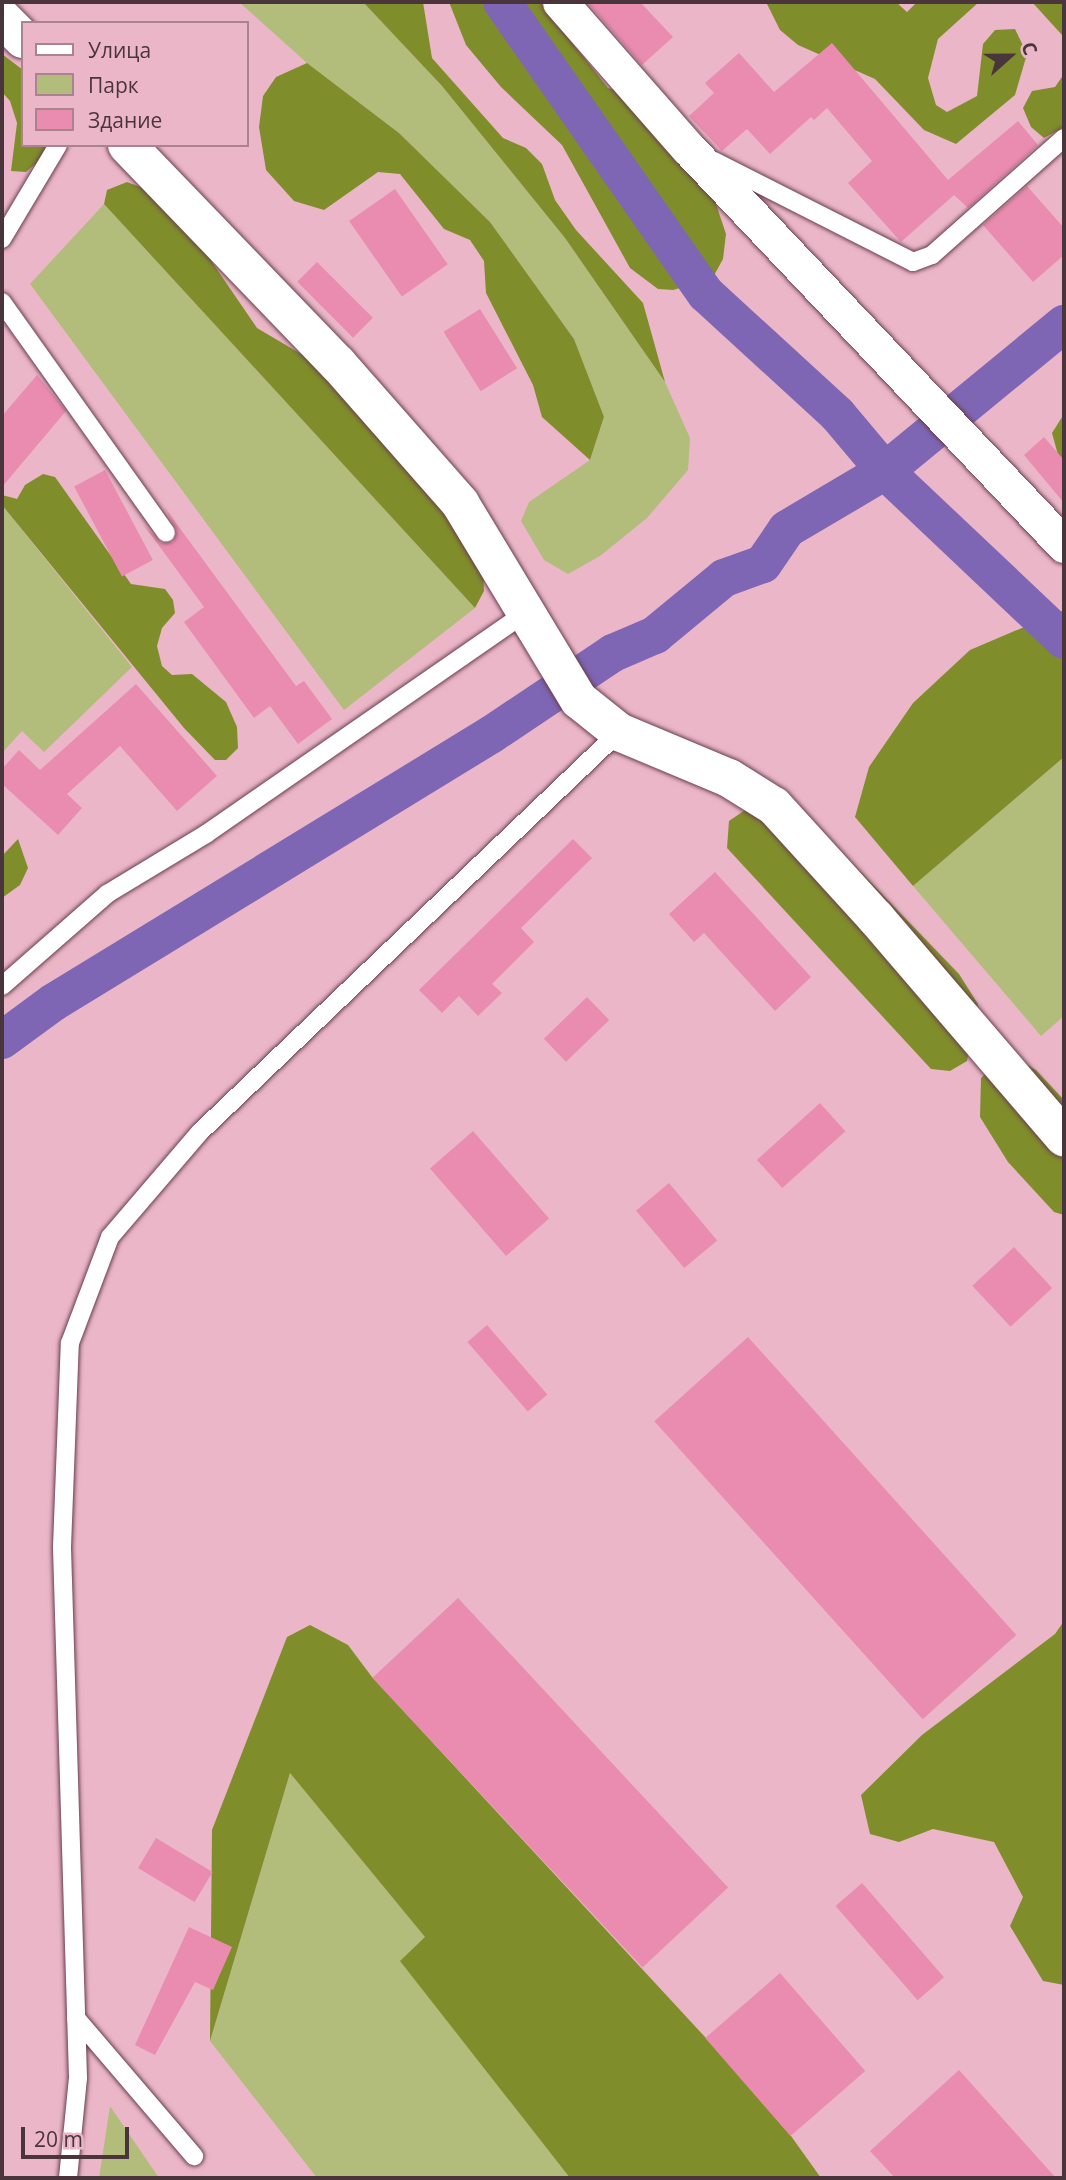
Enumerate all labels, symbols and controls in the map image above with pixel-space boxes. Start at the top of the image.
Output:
legend [21,21,248,147]
north arrow [975,21,1045,91]
text: Улица [88,36,151,64]
text: С [1015,38,1044,59]
text: Парк [88,71,139,99]
text: Здание [88,106,162,134]
scale bar [24,2114,133,2158]
text: 20 m [34,2125,83,2153]

